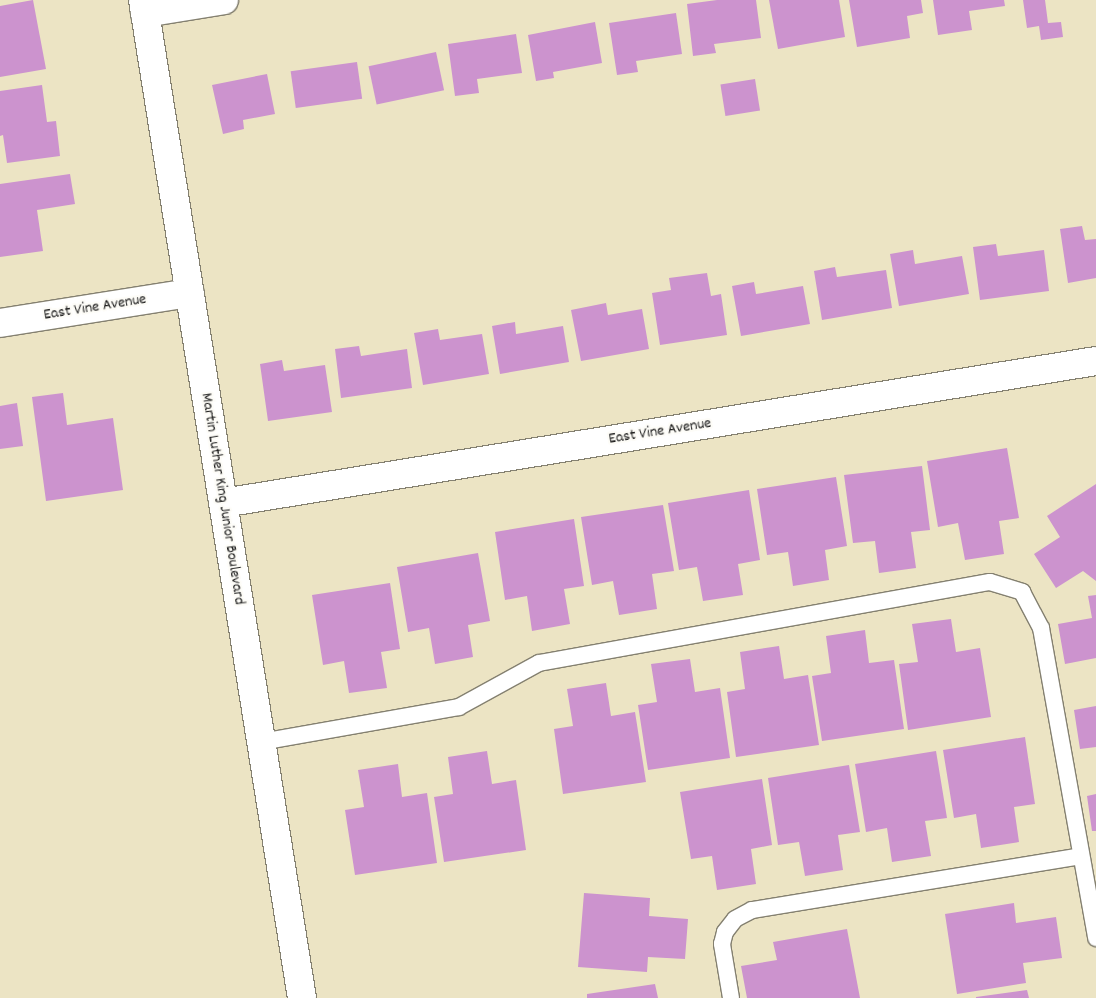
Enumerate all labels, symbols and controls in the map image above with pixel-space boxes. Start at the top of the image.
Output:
street label: East Vine Avenue [42,290,148,326]
street label: Martin Luther King Junior Boulevard [196,392,248,606]
street label: East Vine Avenue [607,414,713,450]

